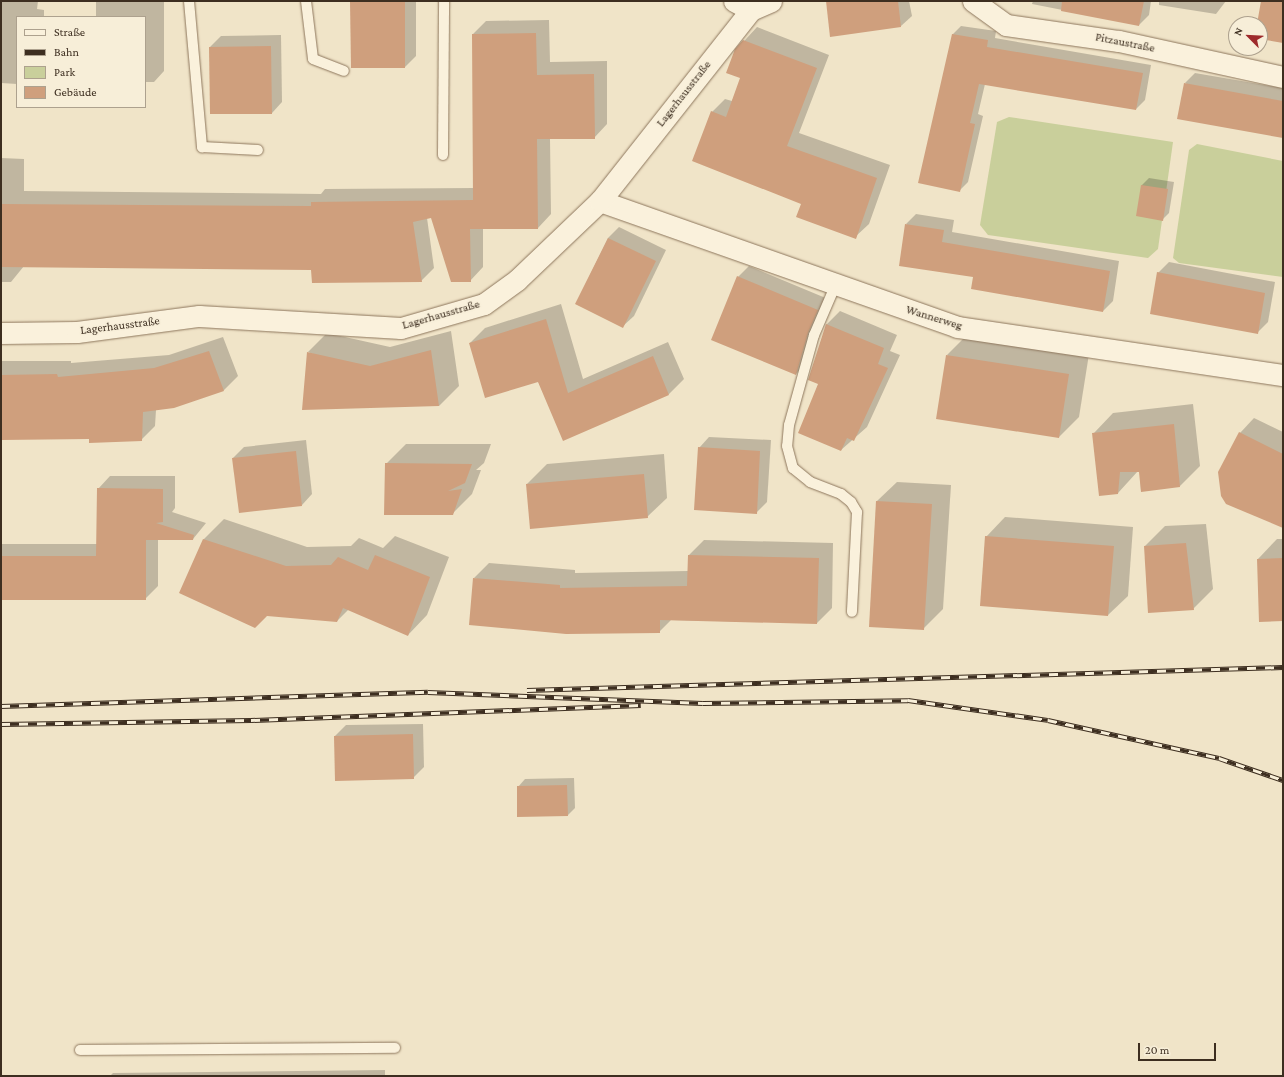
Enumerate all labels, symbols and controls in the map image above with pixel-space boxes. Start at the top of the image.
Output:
legend [16,16,146,108]
north arrow [1228,16,1268,56]
text: Straße [54,25,85,39]
text: N [1231,26,1245,37]
street label: Pitzaustraße [1094,30,1156,56]
text: Bahn [54,45,79,59]
street label: Lagerhausstraße [654,58,714,130]
text: Park [54,65,75,79]
text: Gebäude [54,85,96,99]
street label: Lagerhausstraße [401,297,481,333]
street label: Wannerweg [904,303,964,333]
street label: Lagerhausstraße [79,314,161,338]
scale bar [1140,1035,1218,1061]
text: 20 m [1145,1043,1169,1057]

